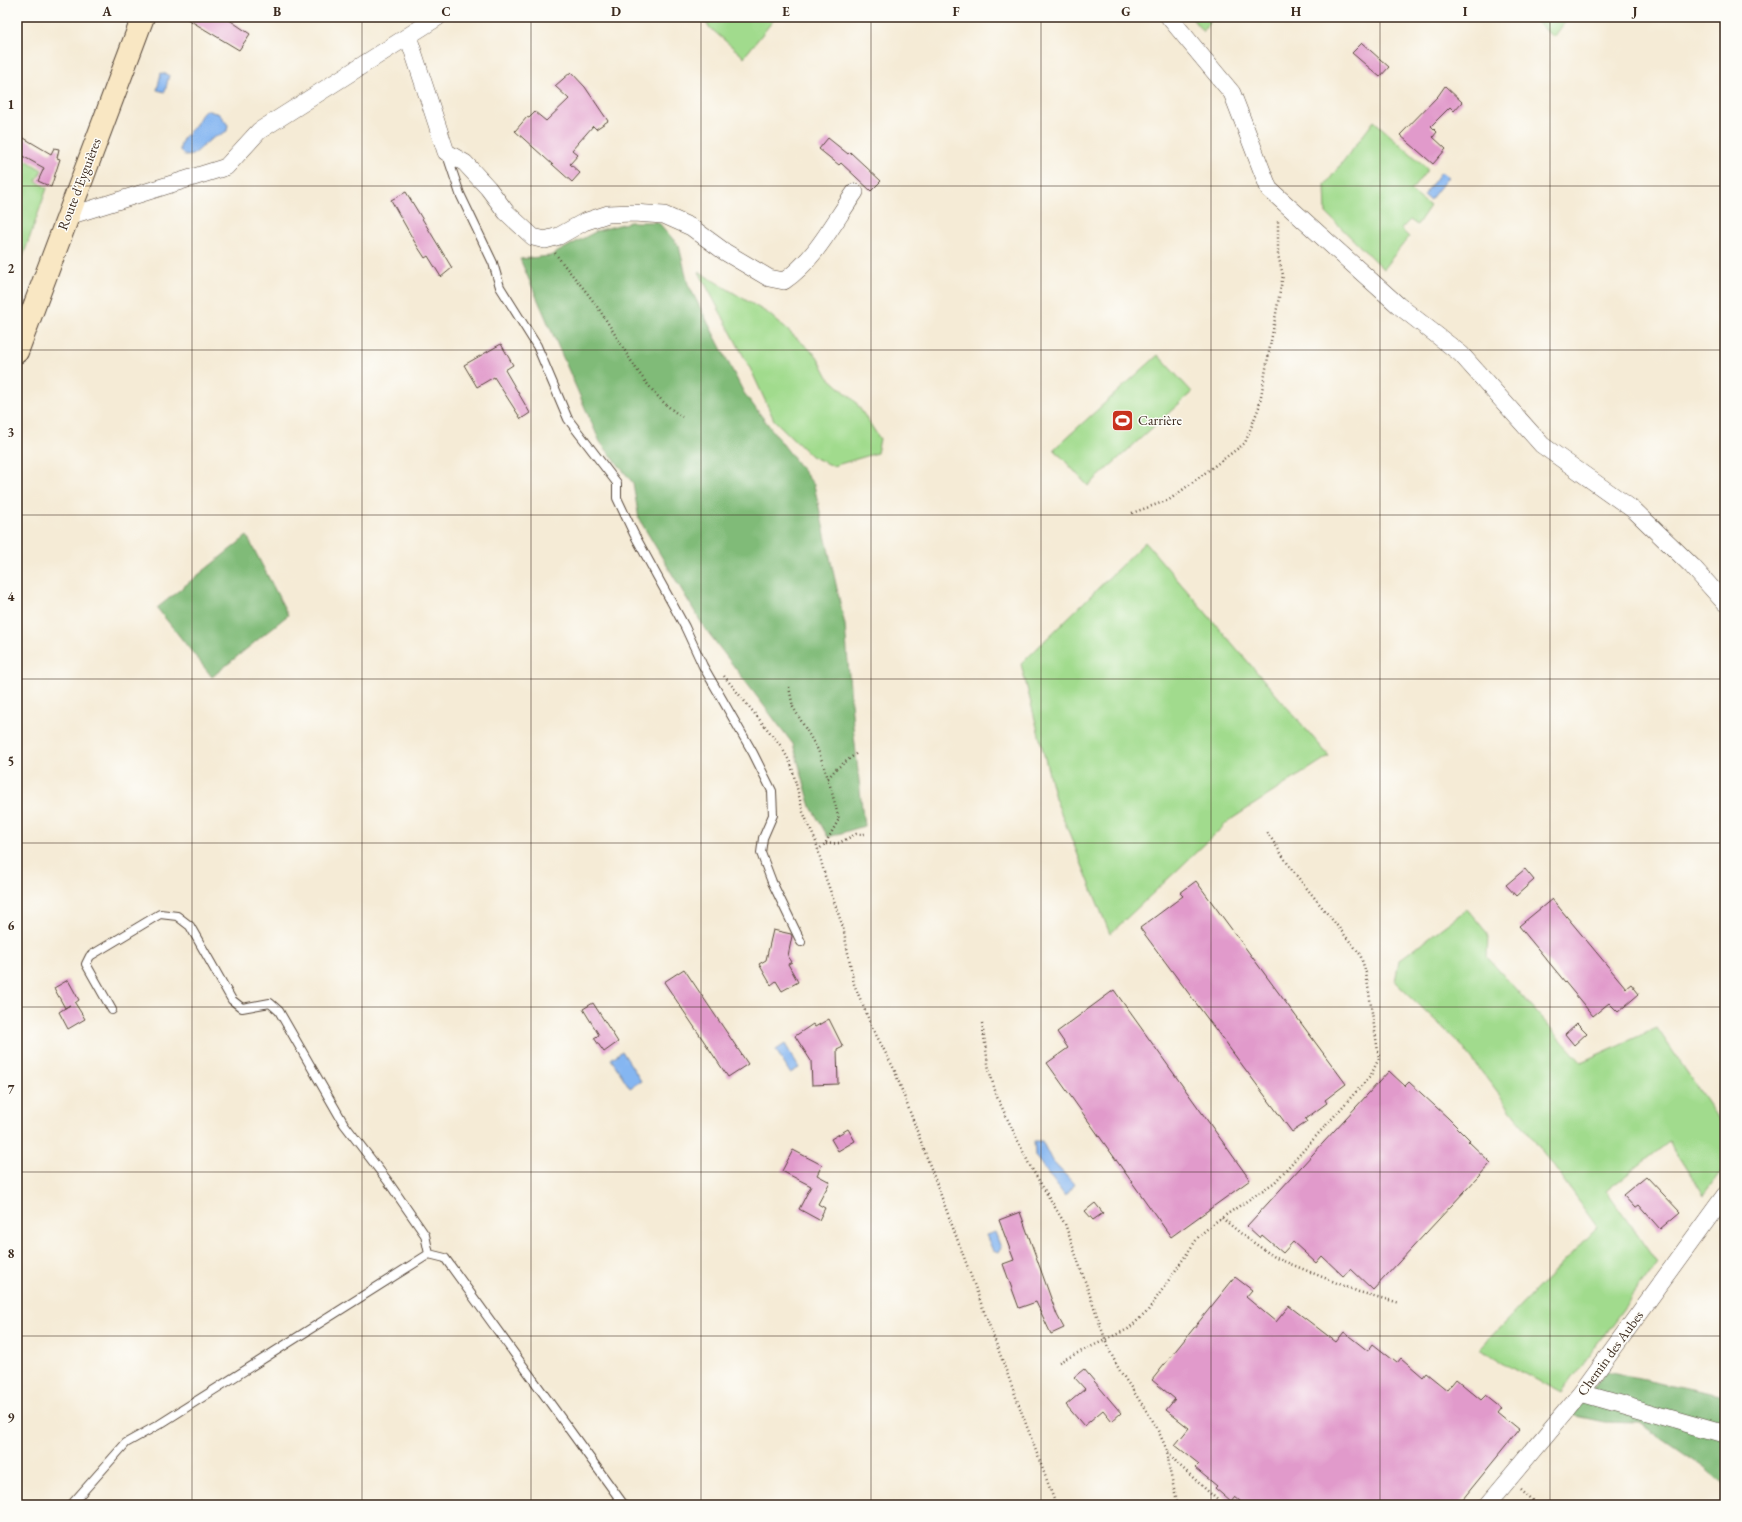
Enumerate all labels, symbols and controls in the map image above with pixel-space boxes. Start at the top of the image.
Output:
text: A [101,3,112,20]
text: B [273,3,281,20]
text: C [441,3,451,20]
text: D [611,3,621,20]
text: E [782,3,790,20]
text: F [952,3,960,20]
text: G [1121,3,1131,20]
text: H [1291,3,1302,20]
text: I [1463,3,1468,20]
text: J [1631,3,1638,20]
text: 1 [8,96,15,113]
street label: Route d'Eyguières [53,135,105,233]
text: 2 [8,260,15,277]
sports icon: Carrière [1110,407,1136,433]
place label: Carrière [1138,411,1182,429]
text: 3 [8,424,15,441]
text: 4 [8,588,15,605]
text: 5 [8,753,14,770]
text: 6 [8,917,15,934]
text: 7 [8,1081,15,1098]
text: 8 [8,1245,15,1262]
street label: Chemin des Aubes [1573,1306,1647,1399]
text: 9 [8,1409,15,1426]

